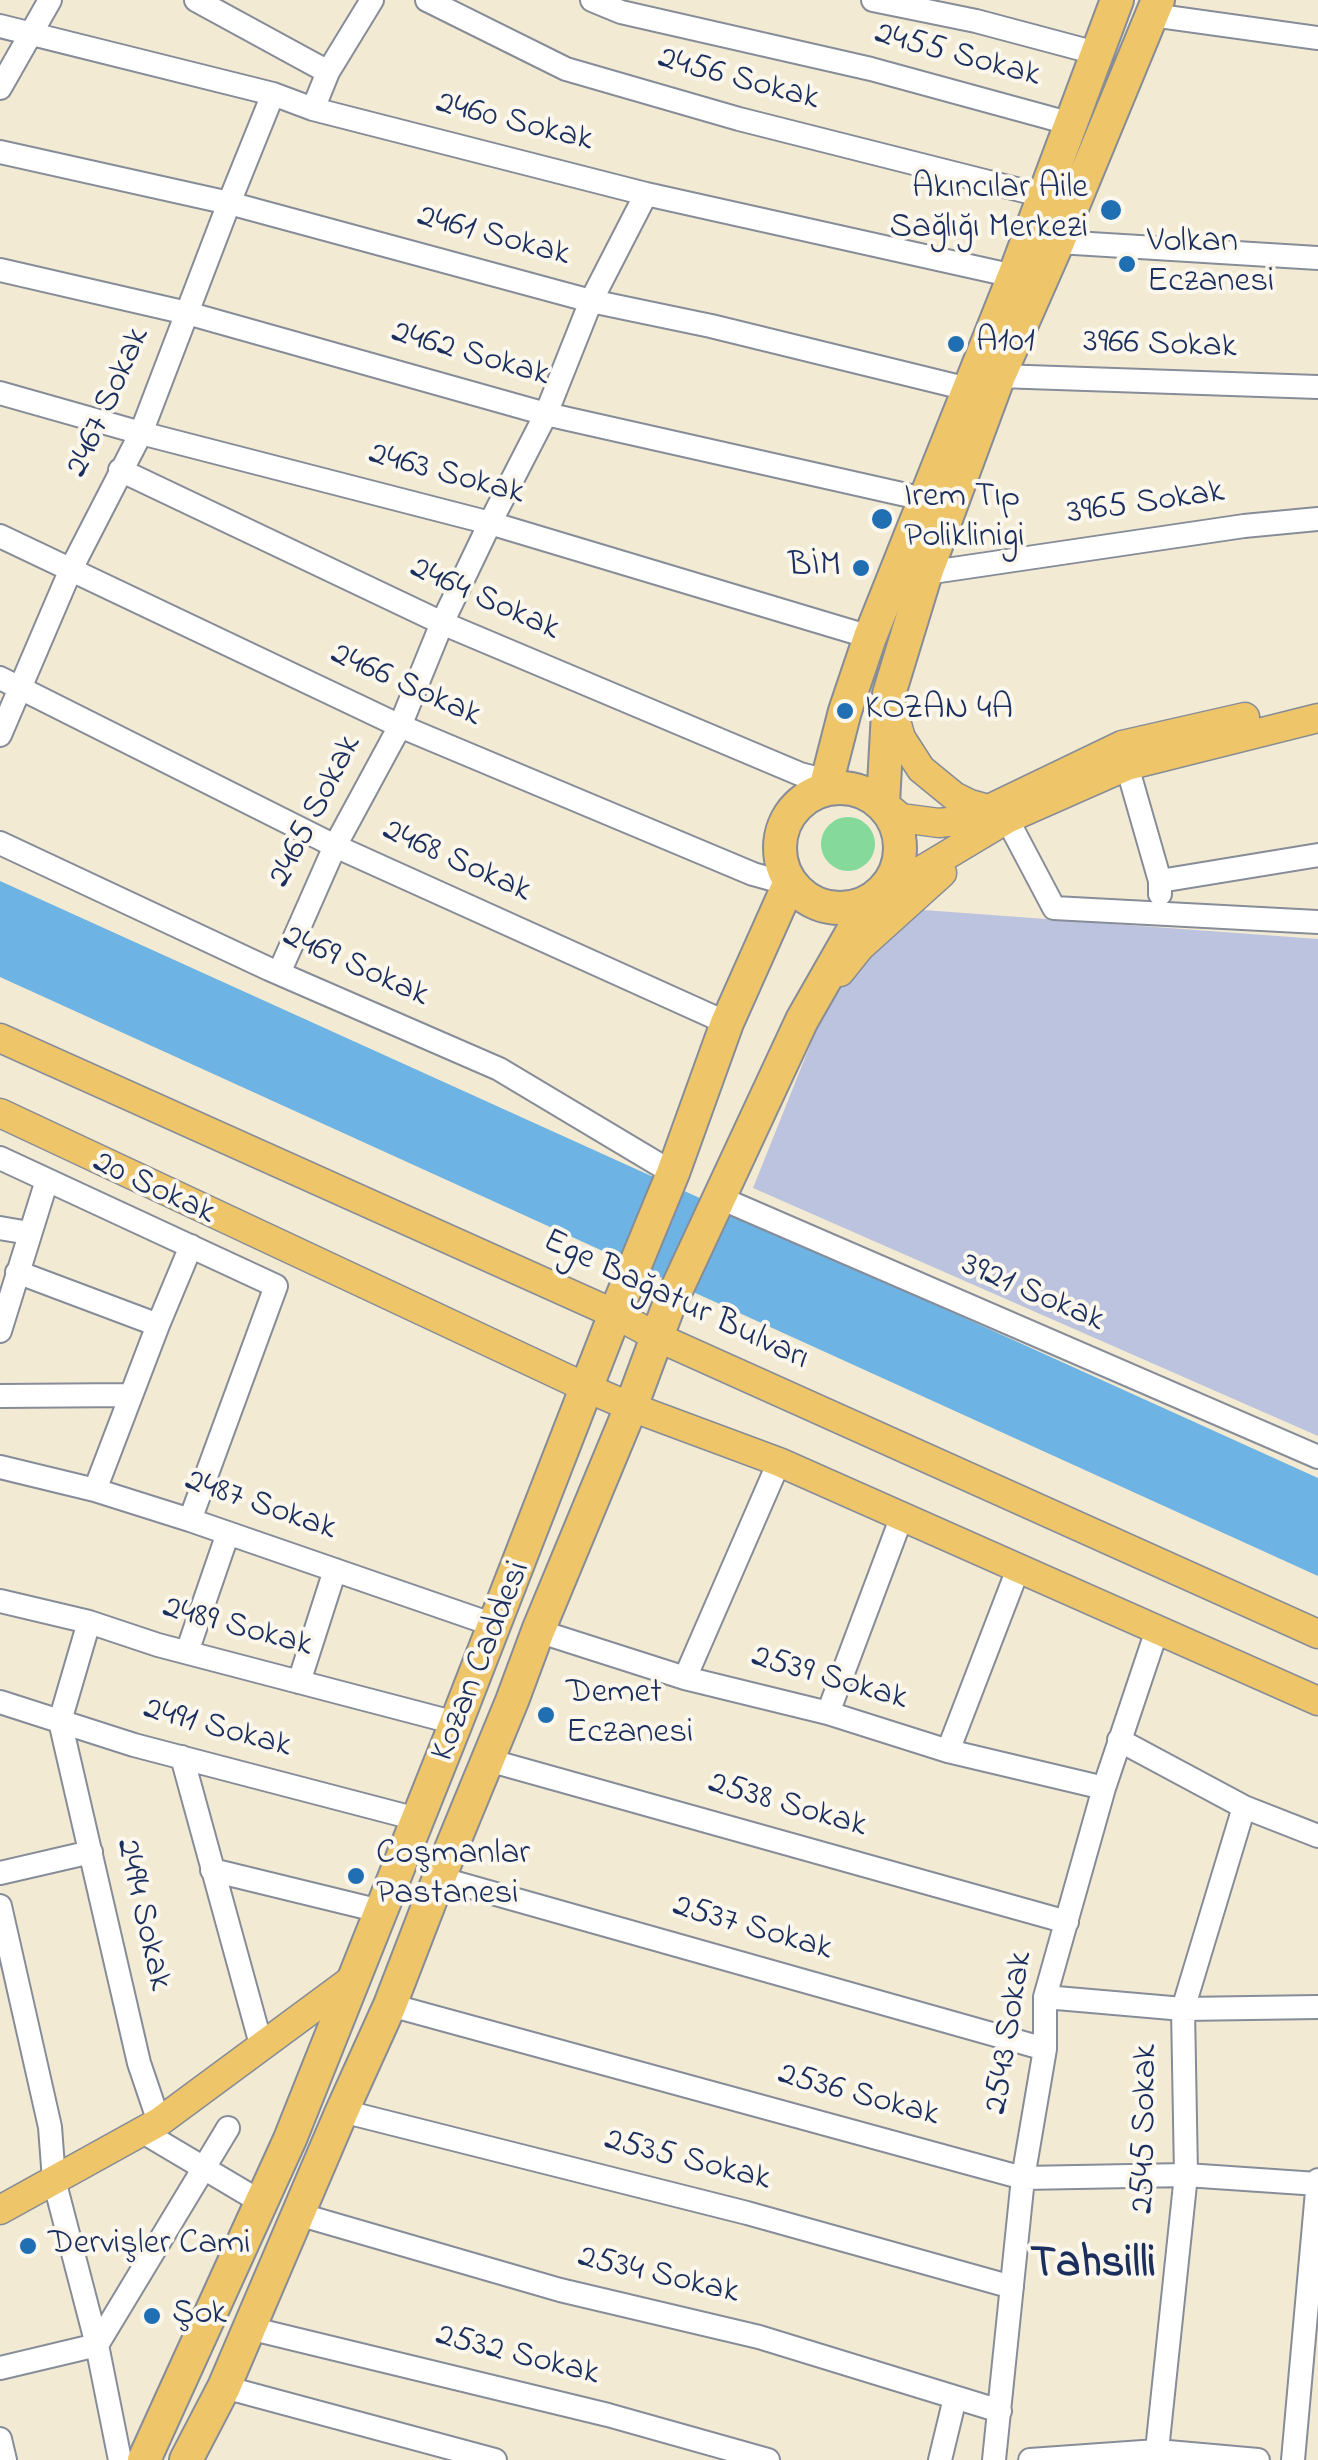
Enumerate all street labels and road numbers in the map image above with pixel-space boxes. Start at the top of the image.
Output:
street label: 2455 Sokak [870,15,1044,99]
street label: 2456 Sokak [653,39,823,123]
street label: 2460 Sokak [431,84,597,164]
street label: 2461 Sokak [412,197,574,279]
street label: 2462 Sokak [386,313,554,399]
street label: 2467 Sokak [58,322,162,484]
street label: 3966 Sokak [1082,323,1238,371]
street label: 2463 Sokak [363,435,529,517]
street label: 3965 Sokak [1065,473,1227,537]
street label: 2464 Sokak [403,549,565,653]
street label: 2466 Sokak [323,635,487,739]
street label: 2465 Sokak [261,729,373,895]
street label: 2468 Sokak [375,812,537,914]
street label: 2469 Sokak [275,917,435,1019]
street label: 20 Sokak [85,1143,221,1237]
street label: Ege Bağatur Bulvarı [535,1222,815,1382]
street label: 3921 Sokak [954,1246,1110,1344]
street label: 2487 Sokak [179,1462,341,1552]
street label: Kozan Caddesi [424,1556,542,1768]
street label: 2489 Sokak [157,1589,317,1669]
street label: 2539 Sokak [746,1638,912,1722]
street label: 2491 Sokak [138,1690,296,1770]
street label: 2538 Sokak [703,1764,871,1850]
street label: 2494 Sokak [103,1835,179,1995]
street label: 2537 Sokak [667,1887,837,1973]
street label: 2543 Sokak [977,1949,1045,2117]
street label: 2545 Sokak [1125,2044,1169,2214]
street label: 2536 Sokak [773,2055,943,2139]
street label: 2535 Sokak [600,2121,774,2203]
street label: 2534 Sokak [573,2238,743,2316]
street label: 2532 Sokak [431,2316,603,2398]

